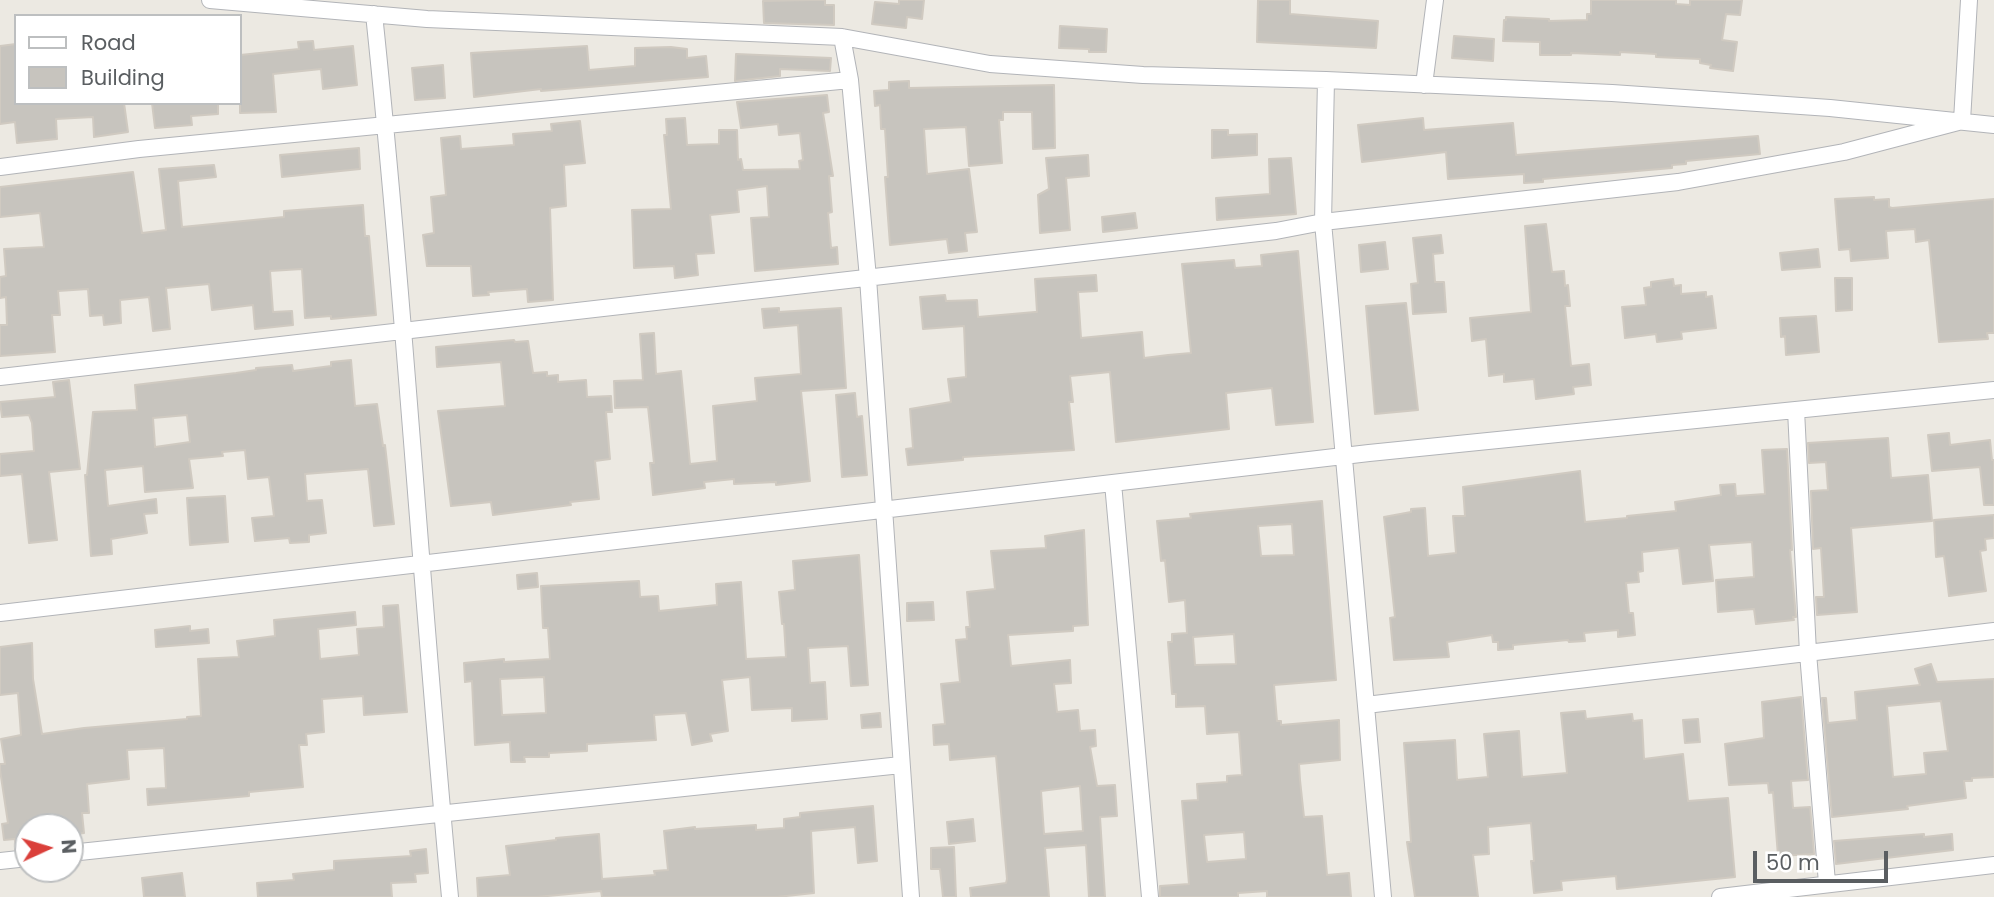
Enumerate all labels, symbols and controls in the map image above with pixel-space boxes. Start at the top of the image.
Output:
legend [14,14,242,105]
text: Road [81,28,136,57]
text: Building [81,63,165,92]
north arrow [14,813,84,883]
scale bar [1756,838,1891,882]
text: N [54,839,82,855]
text: 50 m [1766,848,1820,877]

